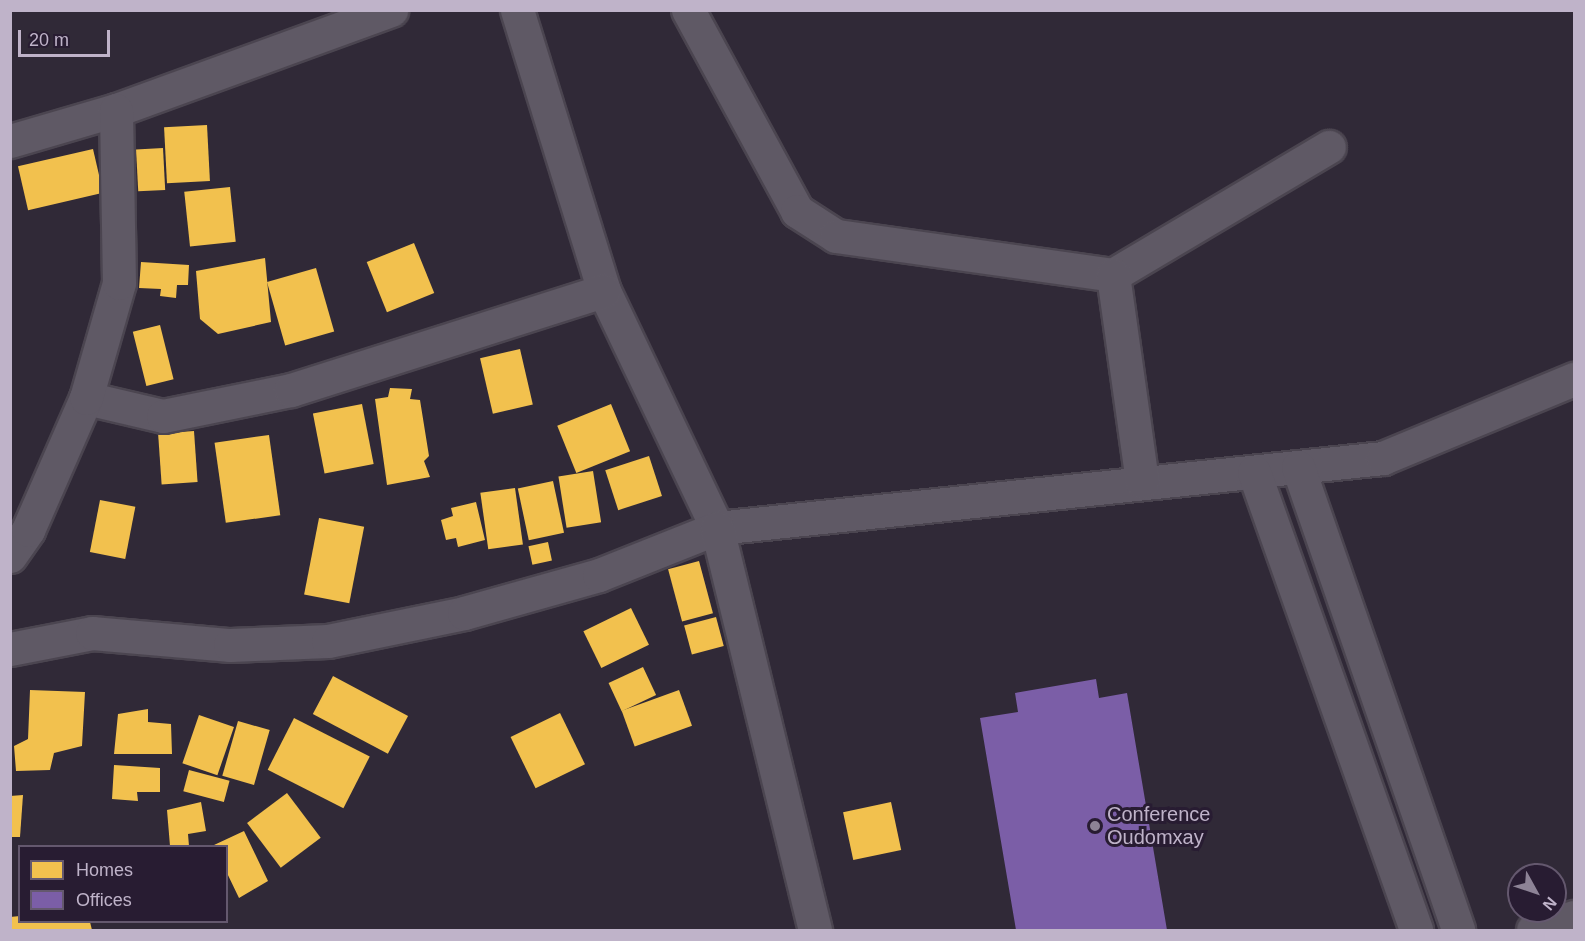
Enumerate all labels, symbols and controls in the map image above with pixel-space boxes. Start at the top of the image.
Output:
scale bar [21,18,112,56]
text: 20 m [29,30,69,50]
place label: Conference Oudomxay [1107,802,1210,849]
marker: Conference Oudomxay [1088,819,1102,833]
legend [18,845,228,923]
text: Homes [76,860,133,880]
north arrow [1507,863,1567,923]
text: Offices [76,890,132,910]
text: N [1539,894,1560,913]

